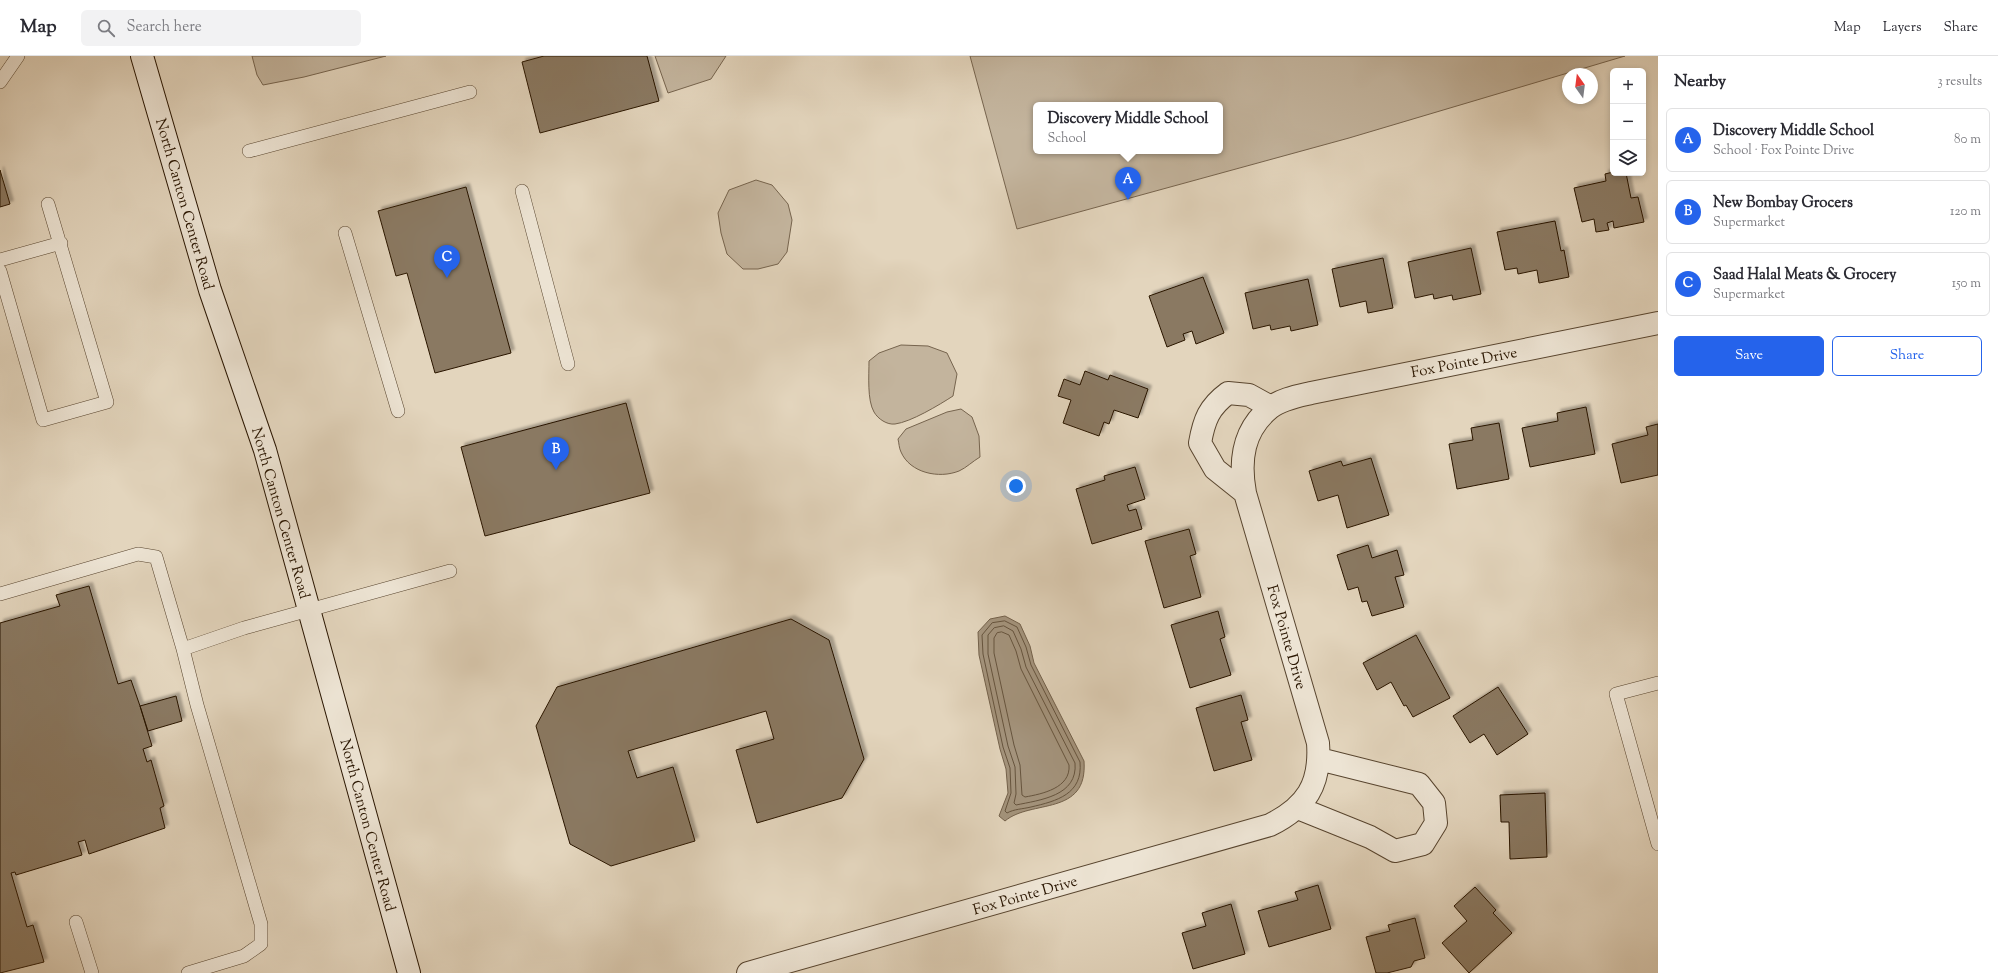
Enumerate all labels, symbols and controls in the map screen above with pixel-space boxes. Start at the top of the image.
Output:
search box [81,10,361,46]
text: Map [20,14,57,41]
icon: search [95,17,117,39]
text: Search here [127,17,202,38]
text: Map [1834,18,1861,38]
text: Layers [1883,18,1921,38]
text: Share [1943,18,1978,38]
north arrow [1562,68,1598,104]
map controls [1610,68,1646,176]
button: + [1610,68,1646,104]
text: Nearby [1674,70,1726,94]
text: 3 results [1937,73,1982,91]
popup [1033,102,1223,154]
button: − [1610,104,1646,140]
text: Discovery Middle School [1047,109,1209,130]
street label: North Canton Center Road [149,116,218,293]
text: Discovery Middle School [1713,121,1874,142]
text: School [1047,130,1086,148]
text: A [1683,131,1693,149]
text: 80 m [1954,131,1981,149]
button: layers [1610,140,1646,176]
text: School · Fox Pointe Drive [1713,142,1854,160]
pin: A [1115,167,1141,200]
text: New Bombay Grocers [1713,193,1853,214]
text: B [1684,203,1692,221]
text: 120 m [1950,203,1981,221]
text: Supermarket [1713,214,1785,232]
pin: C [434,245,460,278]
text: Saad Halal Meats & Grocery [1713,265,1896,286]
text: C [1683,275,1693,293]
text: 150 m [1952,275,1981,293]
text: Supermarket [1713,286,1785,304]
button: Save [1674,336,1824,376]
button: Share [1832,336,1982,376]
street label: Fox Pointe Drive [1409,343,1519,384]
street label: North Canton Center Road [245,425,314,602]
pin: B [543,437,569,470]
your location [1006,476,1026,496]
street label: Fox Pointe Drive [1261,583,1311,692]
street label: North Canton Center Road [333,737,400,914]
street label: Fox Pointe Drive [971,871,1080,921]

